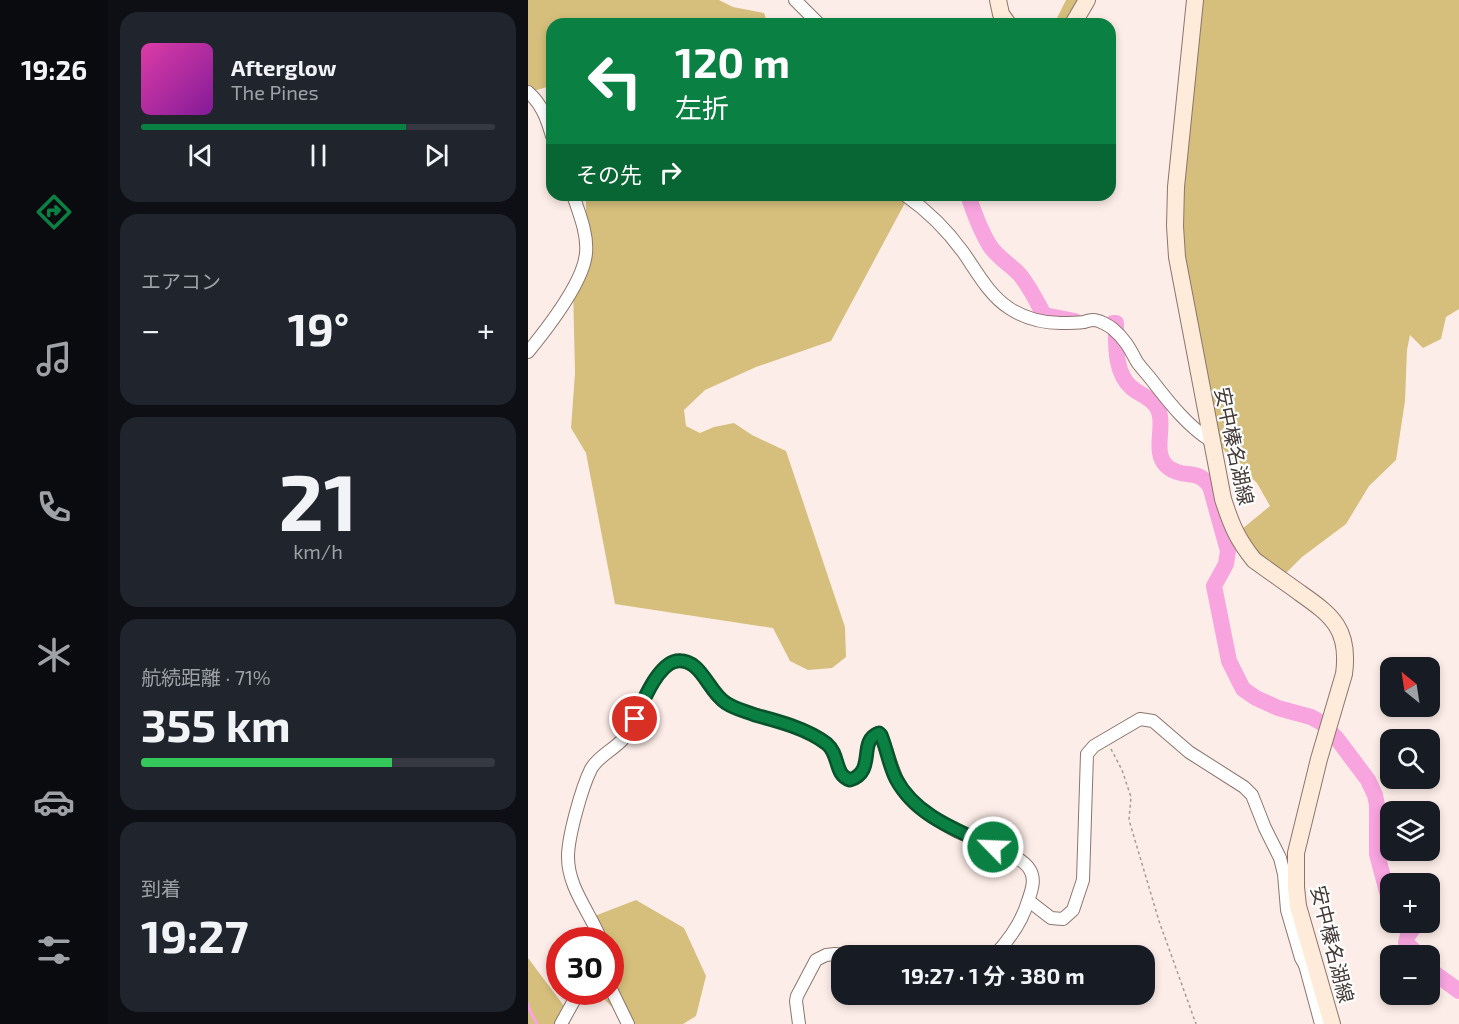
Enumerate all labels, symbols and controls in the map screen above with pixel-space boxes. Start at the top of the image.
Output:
text: 120 m [675,36,790,86]
icon: left [576,42,654,120]
text: 19:26 [21,53,87,85]
text: Afterglow [231,54,336,80]
text: The Pines [231,80,319,104]
text: 左折 [675,91,729,123]
icon: previous [184,139,217,172]
icon: pause [302,139,335,172]
icon: next [420,139,453,172]
icon: right [654,156,687,189]
text: その先 [576,161,642,187]
icon: directions [33,191,75,233]
text: エアコン [141,269,221,293]
text: 19° [288,301,349,355]
text: − [141,309,160,349]
text: + [477,309,495,349]
icon: music [33,338,75,380]
street label: 安中榛名湖線 [1211,385,1259,507]
text: 21 [278,453,358,547]
icon: phone [33,486,75,528]
text: km/h [293,539,343,563]
icon: climate [33,634,75,676]
north arrow [1380,657,1440,717]
map controls [1380,657,1440,1005]
text: 航続距離 · 71% [141,665,271,689]
pin [609,693,660,744]
text: 355 km [141,697,291,751]
icon: arrive [618,702,651,735]
button: search [1380,729,1440,789]
icon: car [33,781,75,823]
button: layers [1380,801,1440,861]
position arrow [961,815,1025,879]
button: + [1380,873,1440,933]
text: 到着 [141,876,181,900]
street label: 安中榛名湖線 [1307,883,1359,1005]
text: 19:27 [141,908,248,962]
speed limit sign: 30 [546,927,624,1005]
icon: filters [33,929,75,971]
button: − [1380,945,1440,1005]
text: 19:27 · 1 分 · 380 m [901,962,1085,988]

